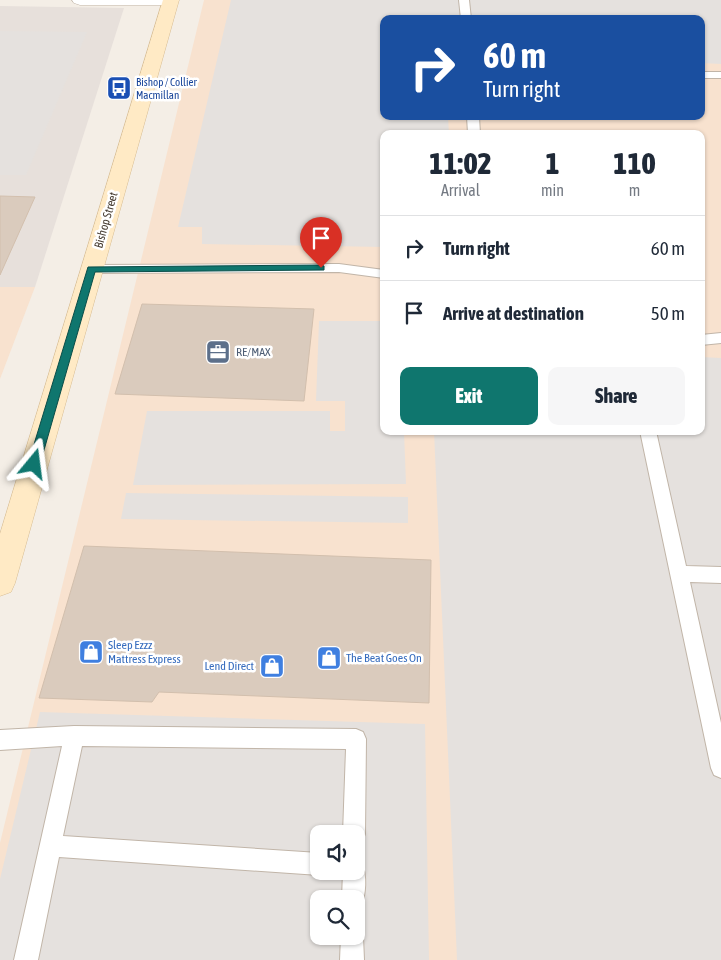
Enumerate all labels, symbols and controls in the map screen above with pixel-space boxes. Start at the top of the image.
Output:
icon: right [400,35,465,100]
text: 60 m [483,35,546,75]
bus stop icon: Bishop / Collier Macmillan [106,75,132,101]
place label: Bishop / Collier Macmillan [136,76,198,101]
text: Turn right [483,76,560,102]
text: 11:02 [429,146,492,180]
text: 1 [545,146,560,180]
text: 110 [613,146,656,180]
text: Arrival [441,181,480,199]
text: min [541,181,564,199]
text: m [629,181,640,199]
street label: Bishop Street [91,190,121,250]
pin [300,217,342,268]
icon: arrive [307,224,335,252]
icon: right [400,234,428,262]
text: Turn right [443,237,510,259]
text: 60 m [651,237,685,259]
icon: arrive [400,299,428,327]
text: Arrive at destination [443,302,584,324]
text: 50 m [651,302,685,324]
office icon: RE/MAX [205,339,231,365]
place label: RE/MAX [236,345,271,359]
button: Exit [400,367,538,425]
button: Share [548,367,685,425]
position arrow [7,437,59,489]
place label: Sleep Ezzz Mattress Express [108,638,181,666]
shop icon: Sleep Ezzz Mattress Express [78,639,104,665]
shop icon: The Beat Goes On [316,645,342,671]
place label: The Beat Goes On [346,651,422,665]
shop icon: Lend Direct [259,653,285,679]
place label: Lend Direct [204,659,255,673]
map controls [310,825,365,945]
button: sound [310,825,365,880]
button: search [310,890,365,945]

